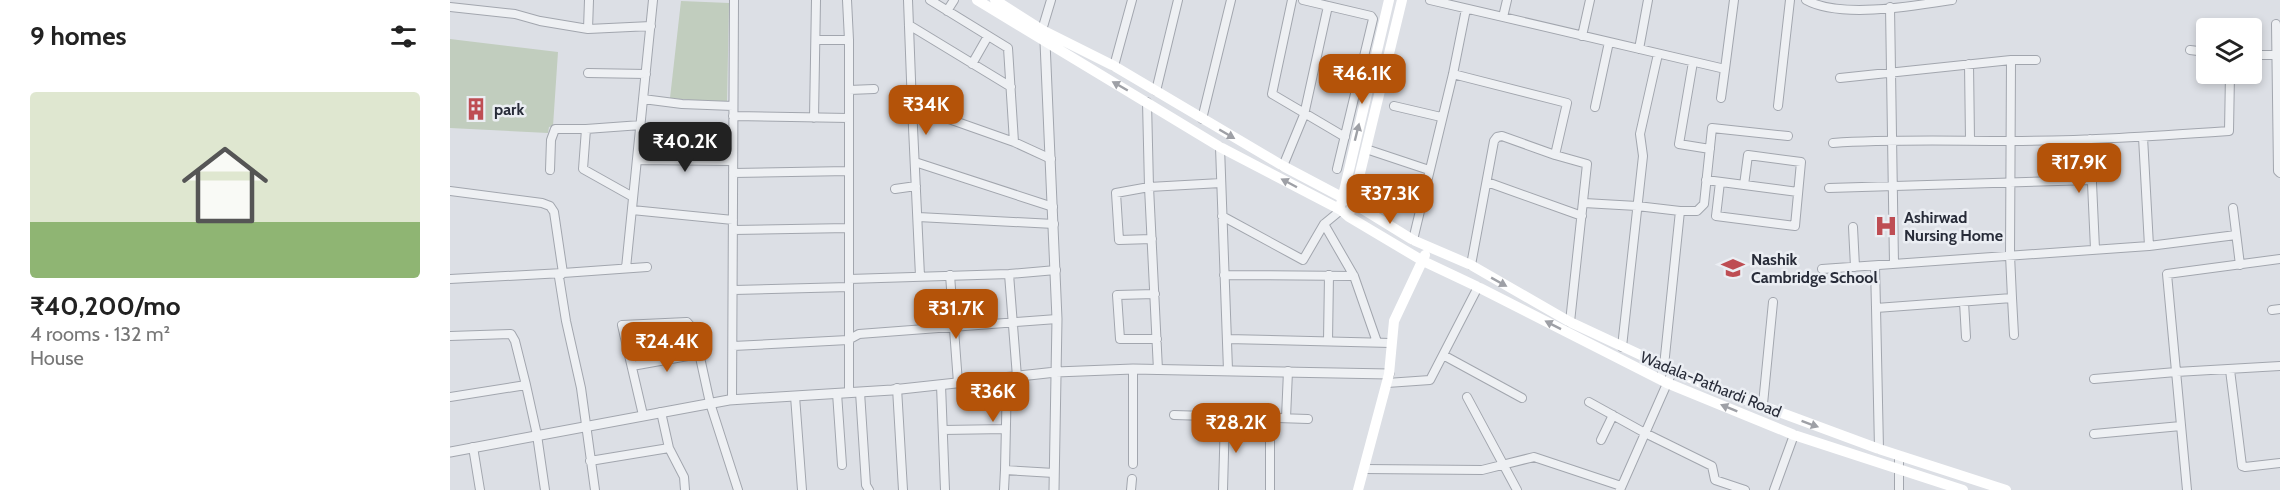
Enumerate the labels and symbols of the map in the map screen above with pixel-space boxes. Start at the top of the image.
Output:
pin: ₹46.1K [1313,54,1411,105]
one-way arrow [1111,81,1128,91]
pin: ₹34K [890,85,962,136]
building icon: park [463,96,489,122]
place label: park [494,100,524,119]
pin: ₹40.2K [636,122,734,173]
one-way arrow [1353,123,1363,142]
one-way arrow [1219,129,1236,139]
pin: ₹17.9K [2030,143,2128,194]
pin: ₹37.3K [1341,174,1439,225]
one-way arrow [1281,178,1298,188]
place label: Ashirwad Nursing Home [1904,208,2003,245]
hospital icon: Ashirwad Nursing Home [1873,213,1899,239]
place label: Nashik Cambridge School [1751,250,1878,287]
school or university icon: Nashik Cambridge School [1720,255,1746,281]
one-way arrow [1491,277,1507,288]
pin: ₹31.7K [907,289,1005,340]
one-way arrow [1544,320,1561,330]
pin: ₹24.4K [618,322,716,373]
street label: Wadala-Pathardi Road [1637,347,1784,421]
pin: ₹36K [957,372,1029,423]
pin: ₹28.2K [1187,403,1285,454]
one-way arrow [1720,403,1738,412]
one-way arrow [1801,419,1819,429]

